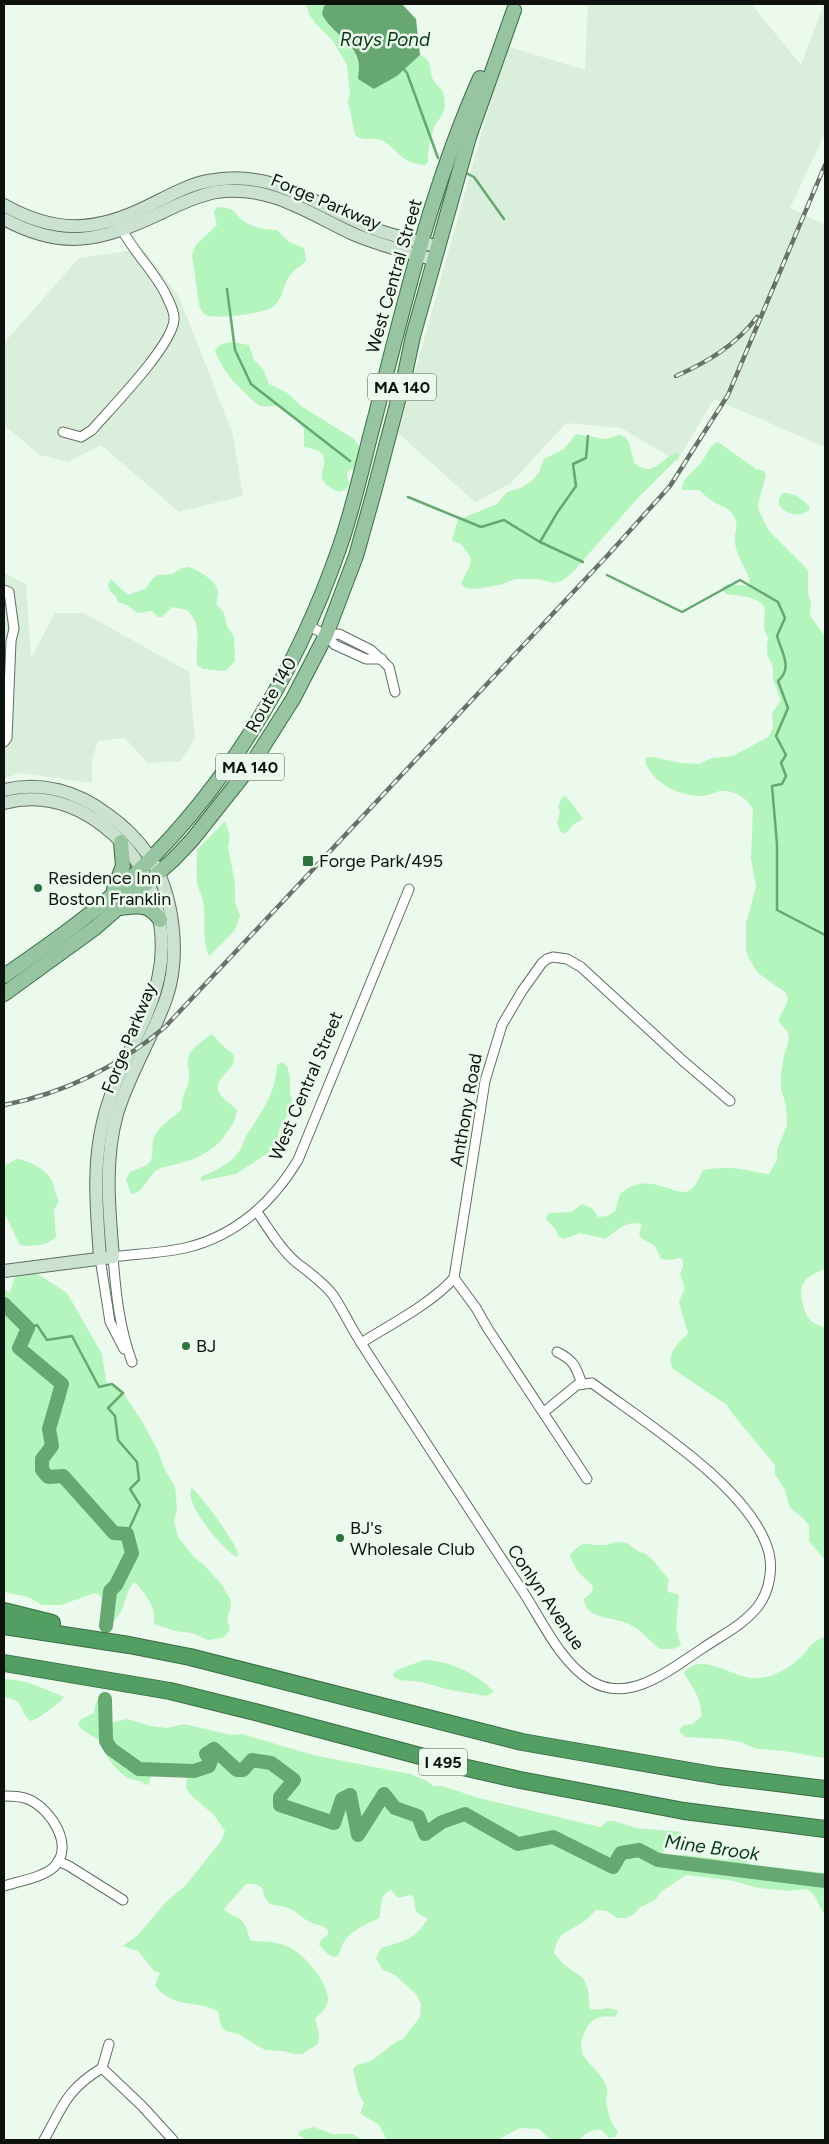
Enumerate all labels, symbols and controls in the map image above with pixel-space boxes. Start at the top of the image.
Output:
water label: Rays Pond [340,28,431,51]
street label: Forge Parkway [268,169,385,235]
street label: West Central Street [361,196,427,356]
road number: MA 140 [368,374,436,401]
street label: Route 140 [241,654,301,736]
road number: MA 140 [216,754,284,780]
place label: Forge Park/495 [319,850,443,872]
marker: Forge Park/495 [301,854,315,868]
place label: Residence Inn Boston Franklin [48,867,171,910]
marker: Residence Inn Boston Franklin [32,882,44,894]
street label: Forge Parkway [97,979,161,1097]
street label: West Central Street [265,1008,347,1164]
street label: Anthony Road [445,1052,487,1168]
place label: BJ [196,1335,216,1357]
marker: BJ [180,1340,192,1352]
place label: BJ's Wholesale Club [350,1517,475,1560]
marker: BJ's Wholesale Club [334,1532,346,1544]
street label: Conlyn Avenue [503,1540,589,1654]
road number: I 495 [419,1748,467,1775]
water label: Mine Brook [663,1829,762,1866]

